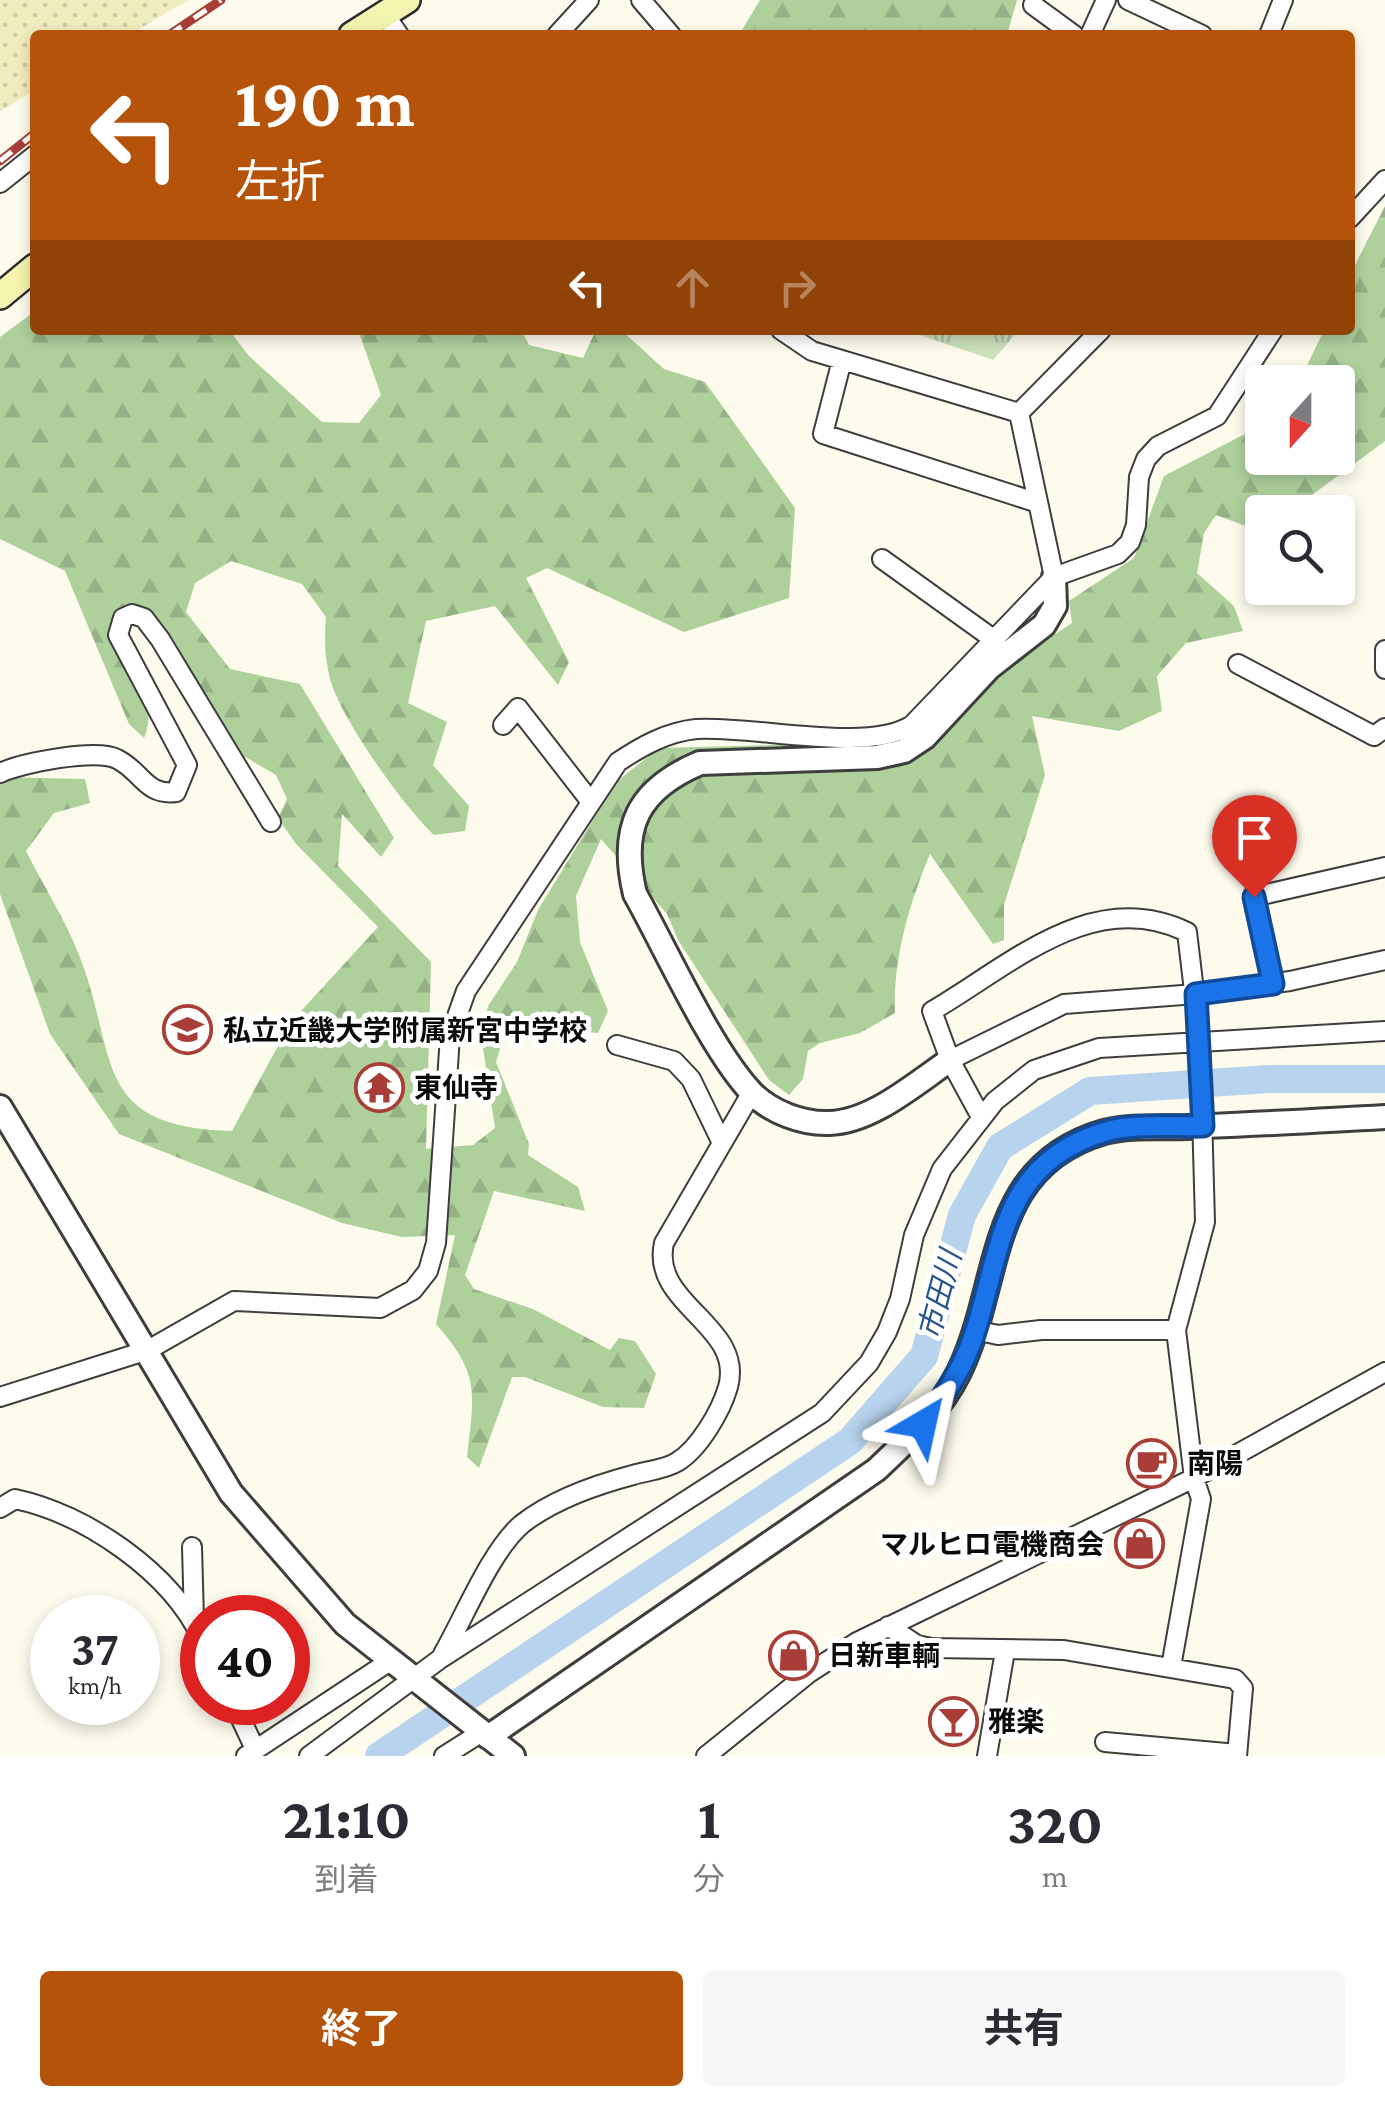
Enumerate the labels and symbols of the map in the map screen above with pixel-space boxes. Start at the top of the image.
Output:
north arrow [1245,365,1355,475]
pin [1212,795,1297,898]
school or university icon: 私立近畿大学附属新宮中学校 [162,1004,214,1056]
place label: 私立近畿大学附属新宮中学校 [223,1015,587,1046]
temple icon: 東仙寺 [353,1061,405,1113]
place label: 東仙寺 [414,1072,498,1103]
water label: 市田川 [912,1244,968,1343]
position arrow [871,1372,975,1476]
cafe icon: 南陽 [1126,1437,1178,1489]
place label: 南陽 [1187,1448,1243,1479]
shop icon: マルヒロ電機商会 [1113,1518,1165,1570]
place label: マルヒロ電機商会 [880,1529,1104,1560]
speed limit sign: 40 [180,1595,310,1725]
shop icon: 日新車輌 [767,1629,819,1681]
place label: 日新車輌 [828,1640,940,1671]
bar icon: 雅楽 [927,1695,979,1747]
place label: 雅楽 [988,1706,1044,1737]

